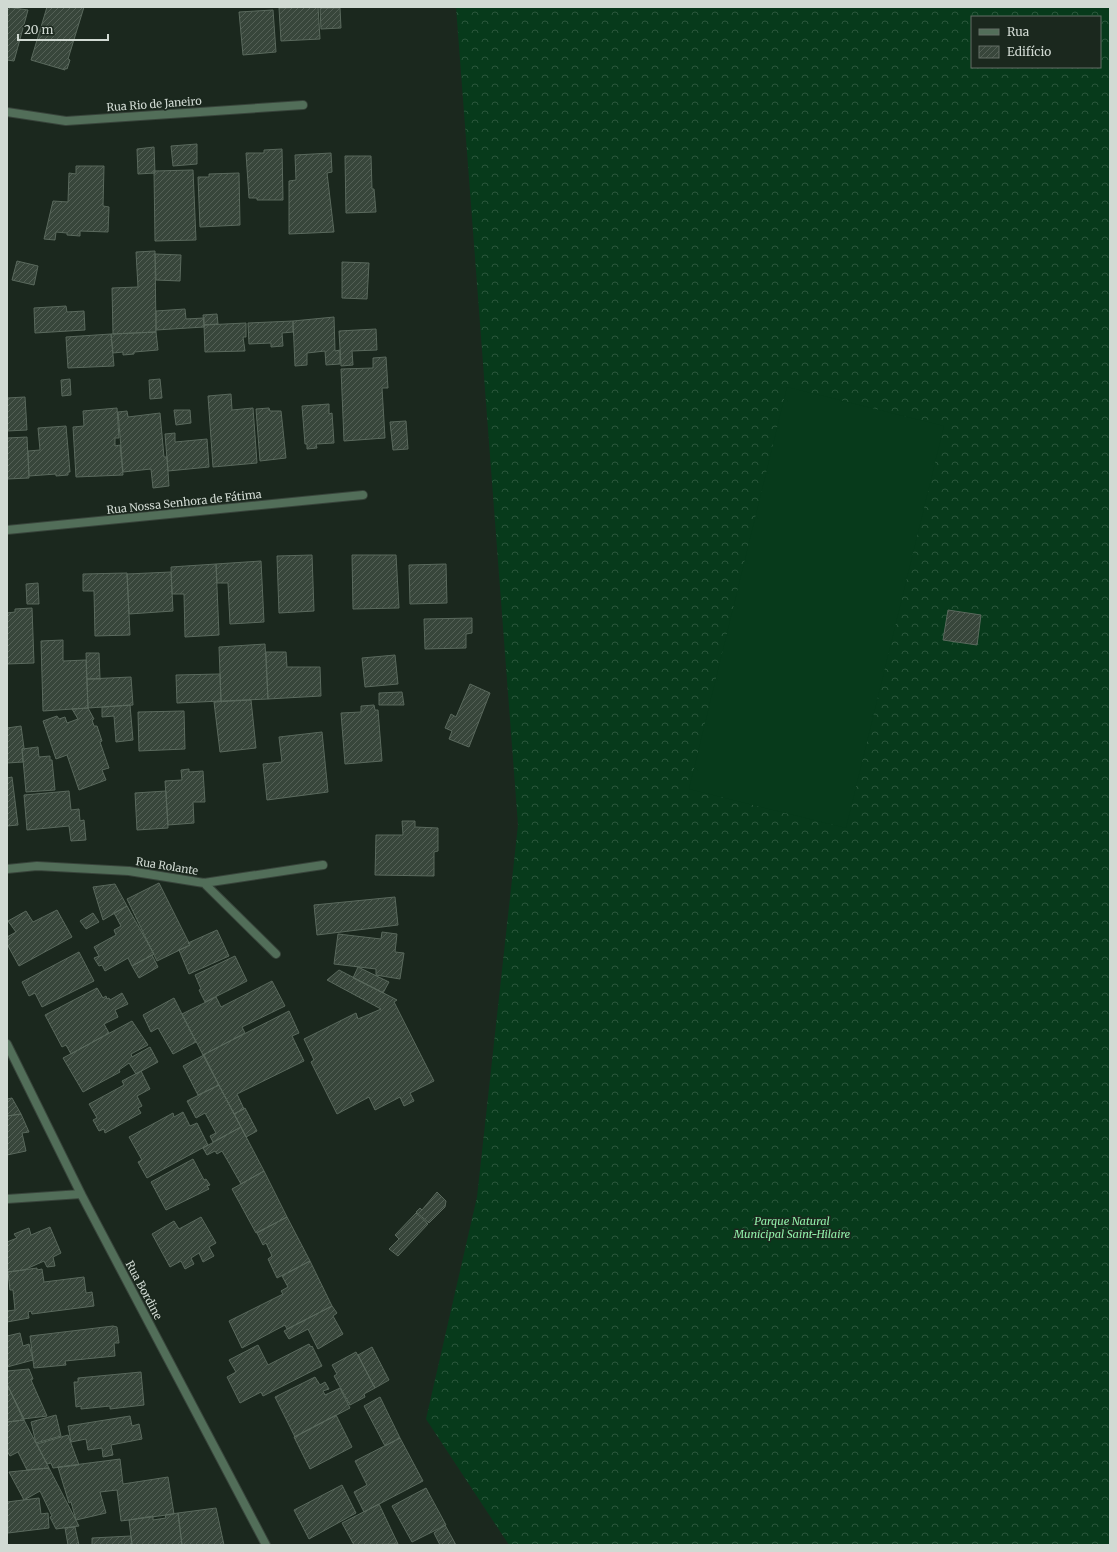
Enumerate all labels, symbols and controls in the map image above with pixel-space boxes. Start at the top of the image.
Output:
scale bar [18,16,108,42]
legend [971,16,1101,68]
text: 20 m [24,22,53,37]
text: Rua [1007,24,1030,39]
text: Edifício [1007,44,1051,59]
street label: Rua Rio de Janeiro [106,94,203,114]
street label: Rua Nossa Senhora de Fátima [106,487,262,517]
street label: Rua Rolante [135,854,199,878]
park label: Parque Natural Municipal Saint-Hilaire [733,1214,851,1241]
street label: Rua Bordine [123,1258,166,1322]

